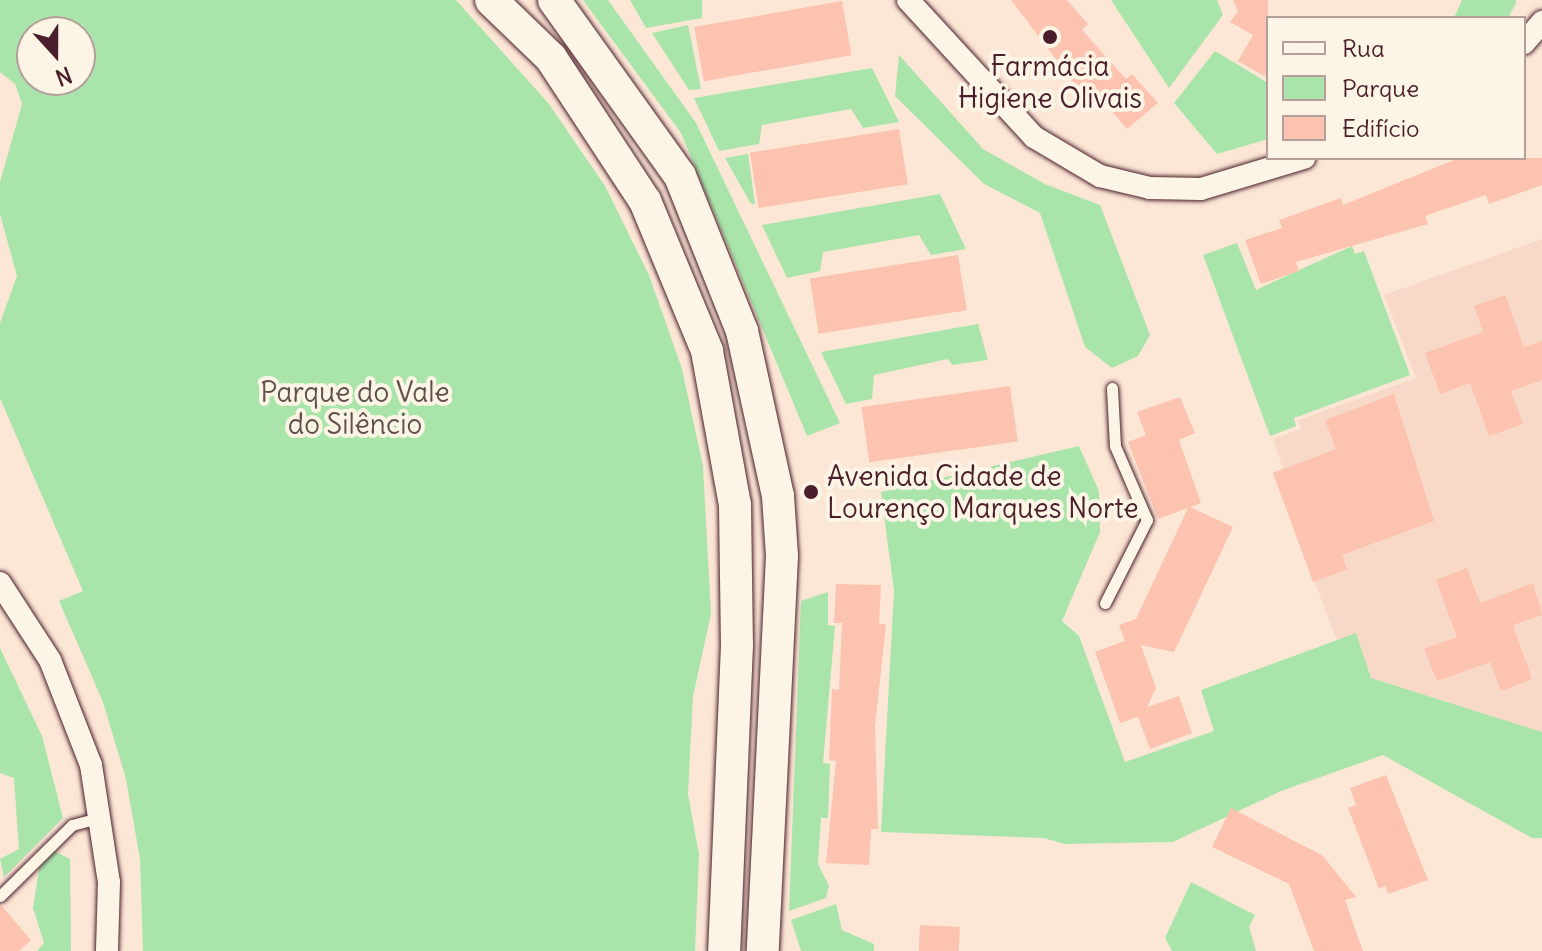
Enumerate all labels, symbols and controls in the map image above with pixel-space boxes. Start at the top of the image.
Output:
north arrow [16,16,96,96]
legend [1266,16,1526,160]
marker: Farmácia Higiene Olivais [1041,28,1059,46]
text: Rua [1342,33,1385,63]
place label: Farmácia Higiene Olivais [958,49,1142,115]
text: N [52,61,76,92]
text: Parque [1342,73,1419,103]
text: Edifício [1342,113,1420,143]
park label: Parque do Vale do Silêncio [260,375,450,441]
place label: Avenida Cidade de Lourenço Marques Norte [827,459,1139,525]
marker: Avenida Cidade de Lourenço Marques Norte [802,483,820,501]

